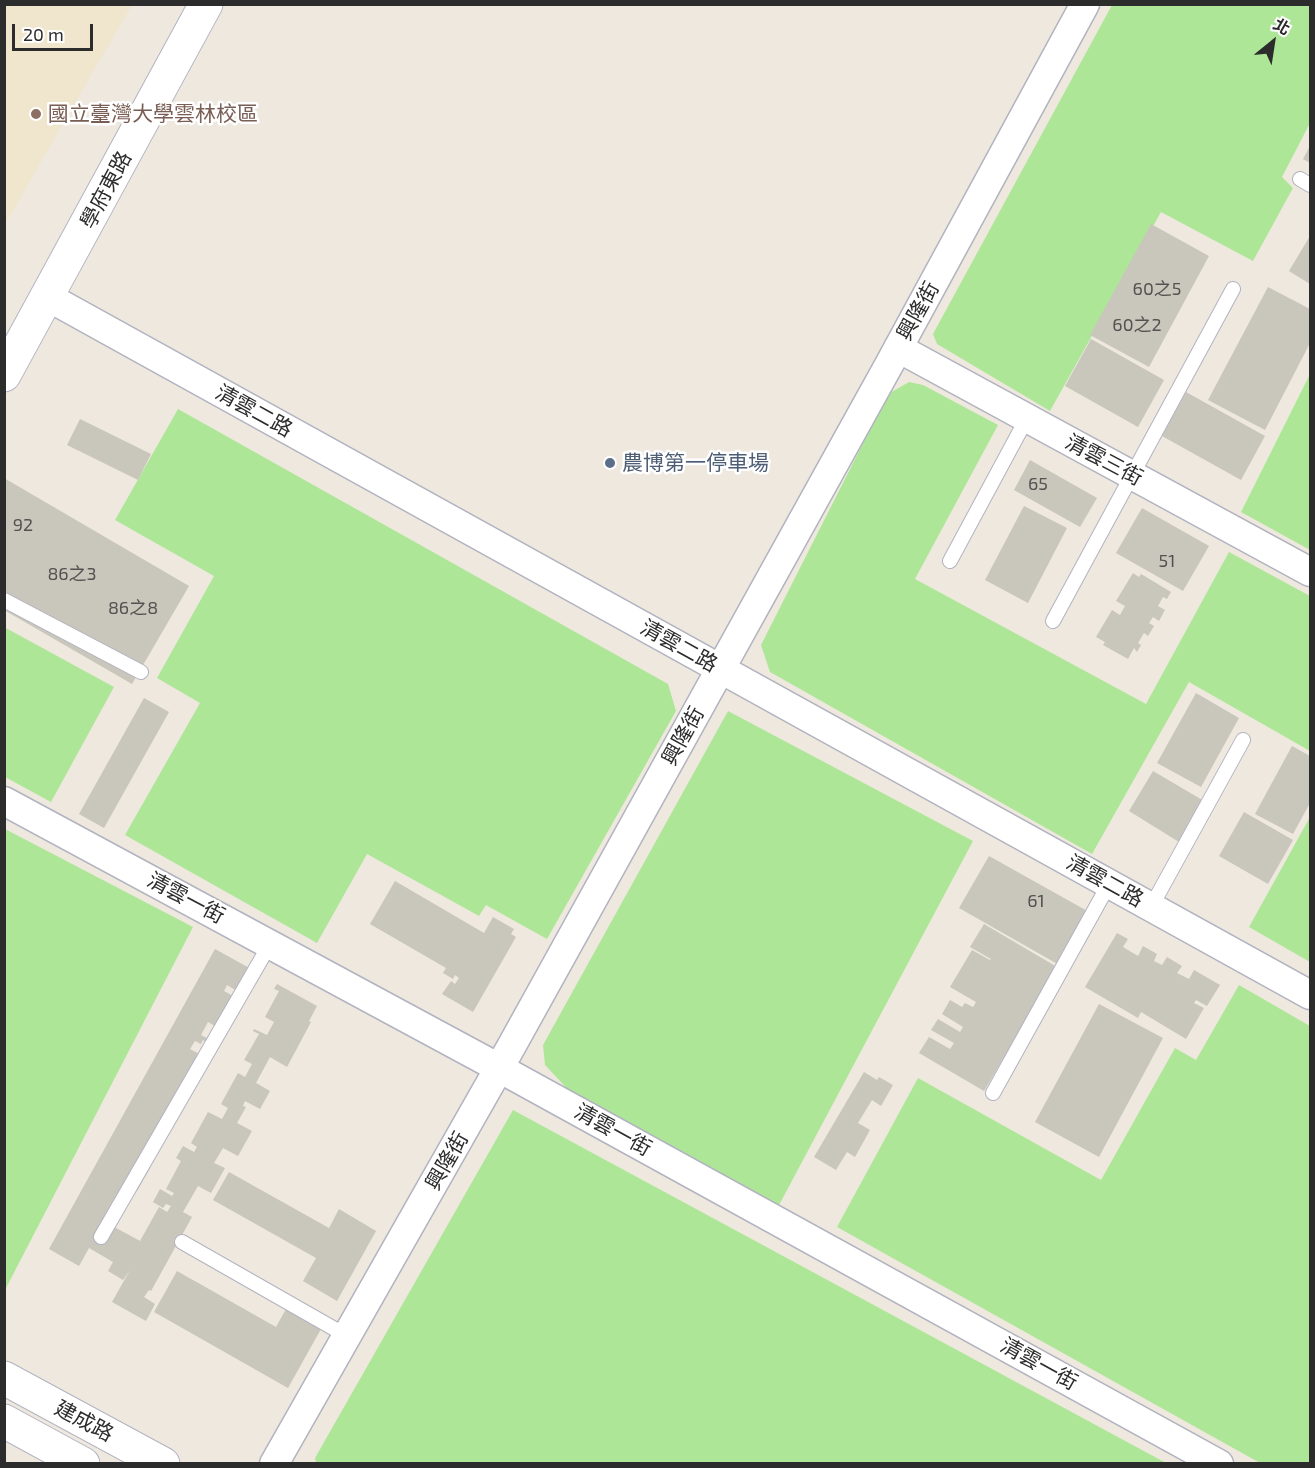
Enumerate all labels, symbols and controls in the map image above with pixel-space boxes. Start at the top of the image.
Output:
scale bar [15,12,96,50]
north arrow [1243,12,1303,72]
text: 北 [1271,14,1294,38]
text: 20 m [23,23,64,45]
place label: 國立臺灣大學雲林校區 [48,101,258,127]
marker: 國立臺灣大學雲林校區 [29,107,43,121]
street label: 學府東路 [75,147,137,233]
street label: 興隆街 [892,277,944,345]
house number: 60之5 [1133,278,1181,300]
house number: 60之2 [1112,314,1162,336]
street label: 清雲二路 [211,380,297,442]
street label: 清雲三街 [1061,429,1147,491]
place label: 農博第一停車場 [622,450,769,476]
marker: 農博第一停車場 [603,456,617,470]
house number: 65 [1028,473,1048,495]
house number: 92 [13,514,33,536]
house number: 51 [1159,550,1175,572]
house number: 86之3 [47,563,97,585]
house number: 86之8 [108,597,158,619]
street label: 清雲二路 [636,615,722,677]
street label: 興隆街 [657,702,709,770]
street label: 清雲二路 [1062,850,1148,912]
street label: 清雲一街 [143,867,229,929]
house number: 61 [1027,890,1045,912]
street label: 清雲一街 [570,1099,656,1161]
street label: 興隆街 [420,1127,474,1195]
street label: 清雲一街 [996,1333,1082,1395]
street label: 建成路 [50,1395,118,1447]

